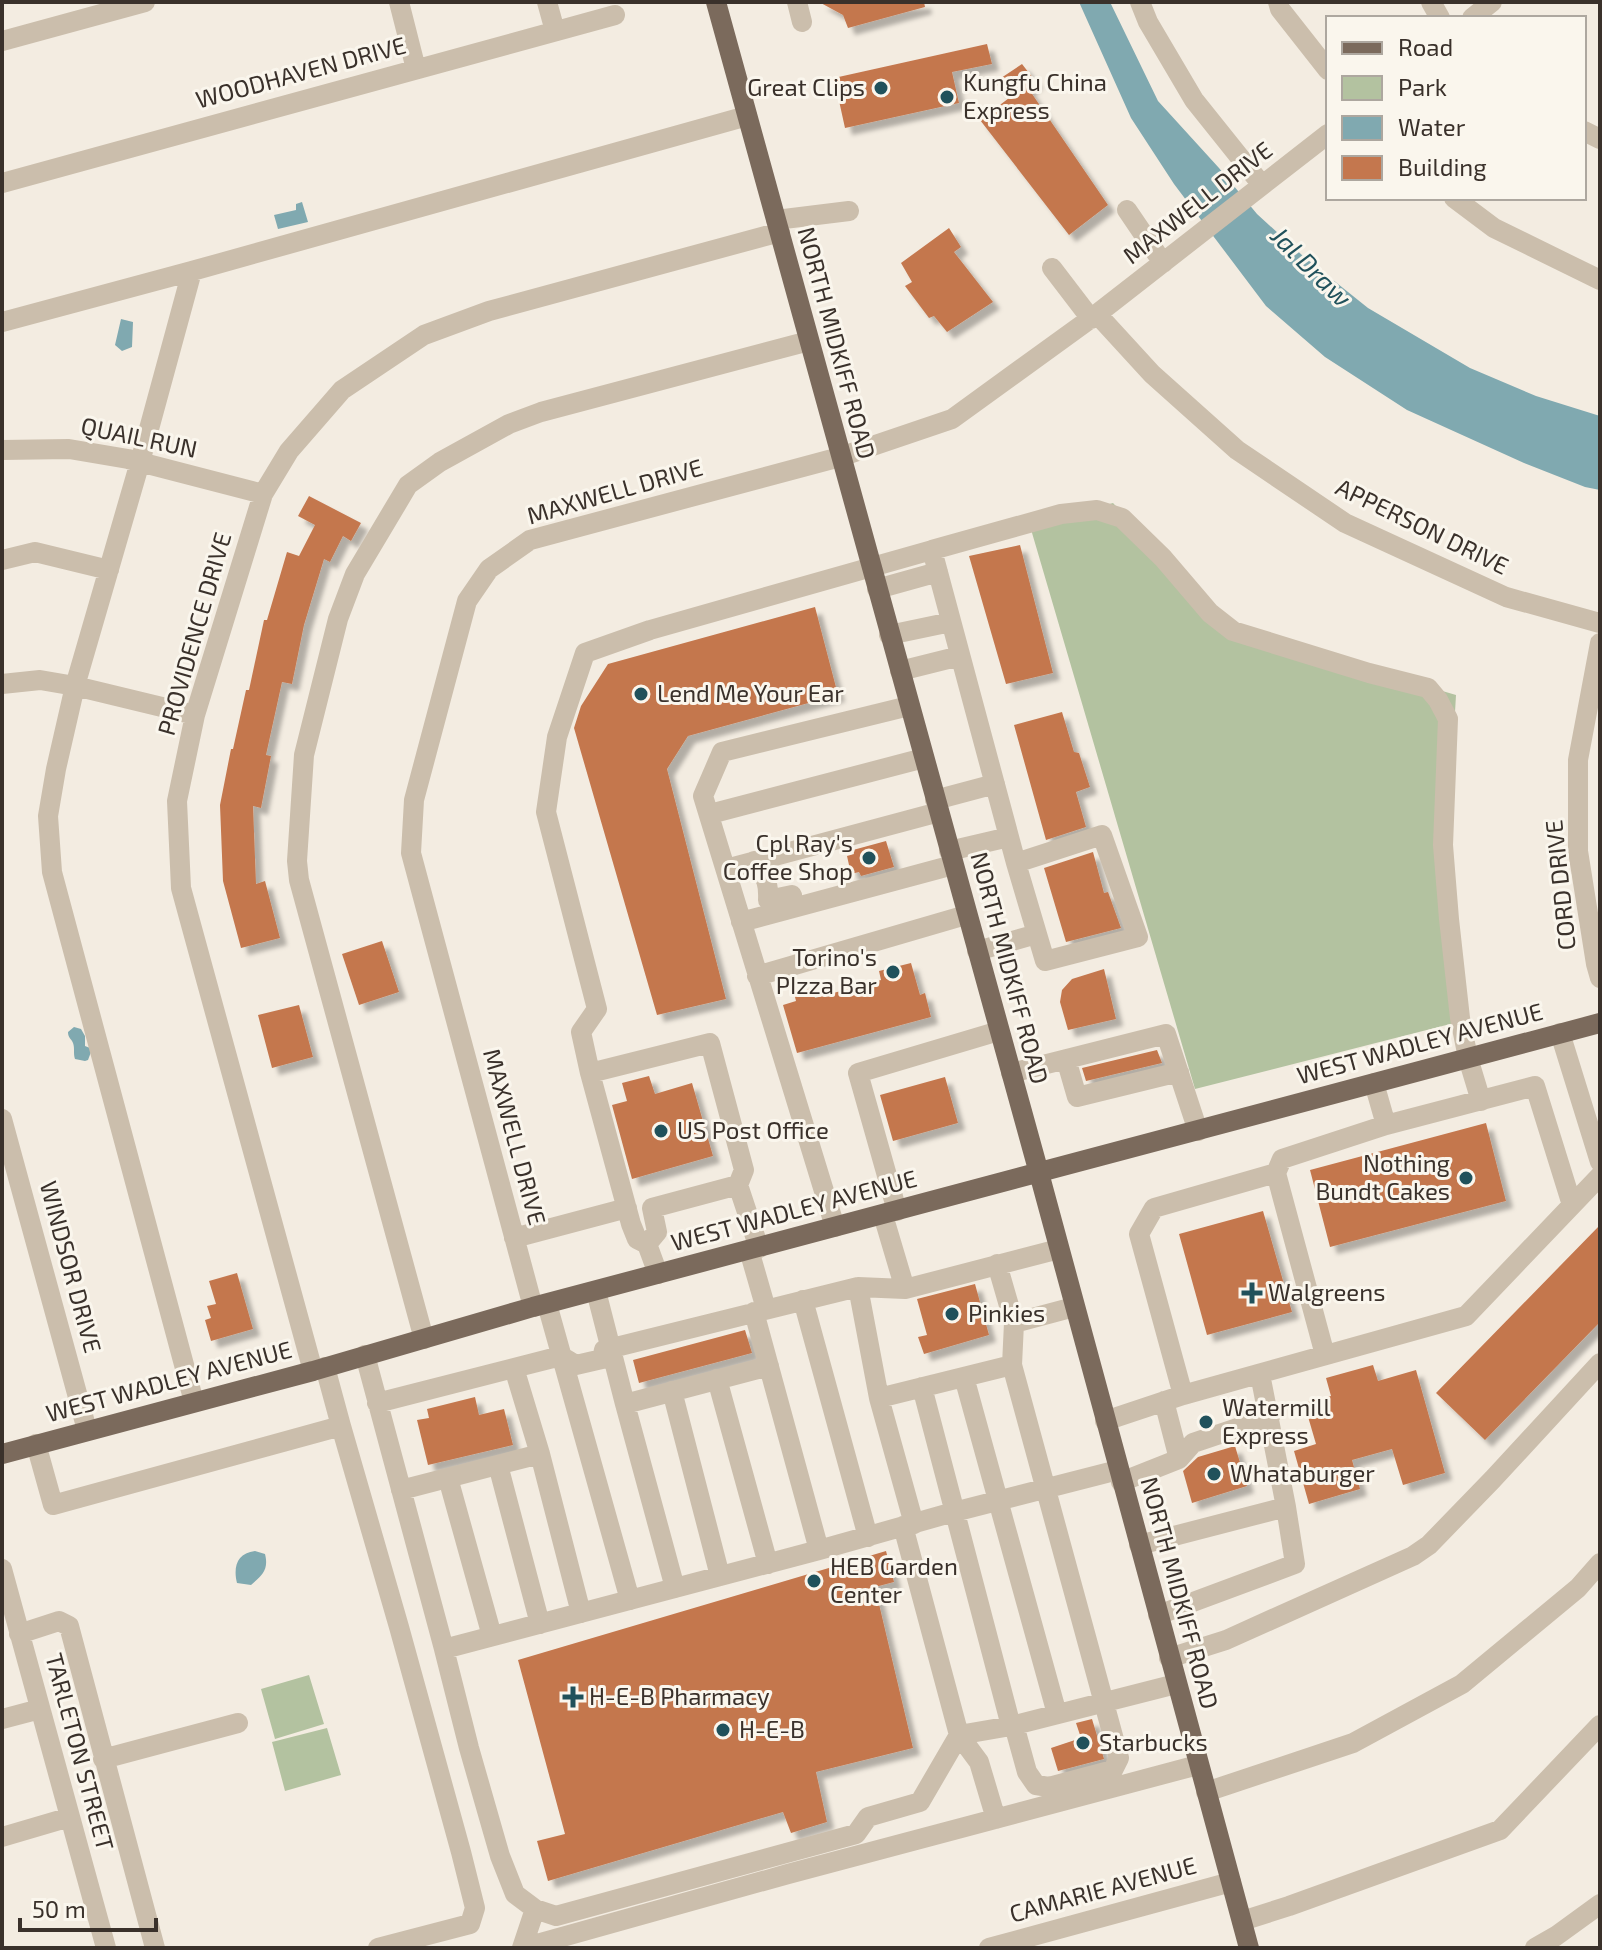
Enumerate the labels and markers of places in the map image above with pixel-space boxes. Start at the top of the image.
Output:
place label: Kungfu China Express [963,67,1107,124]
place label: Great Clips [747,72,865,101]
marker: Great Clips [872,79,890,97]
marker: Kungfu China Express [938,88,956,106]
place label: Lend Me Your Ear [657,678,844,707]
marker: Lend Me Your Ear [632,685,650,703]
place label: Cpl Ray's Coffee Shop [723,828,853,885]
marker: Cpl Ray's Coffee Shop [860,849,878,867]
place label: Torino's PIzza Bar [776,942,877,999]
marker: Torino's PIzza Bar [884,963,902,981]
place label: US Post Office [677,1115,829,1144]
marker: US Post Office [652,1122,670,1140]
place label: Nothing Bundt Cakes [1315,1148,1450,1205]
marker: Nothing Bundt Cakes [1457,1169,1475,1187]
place label: Walgreens [1268,1277,1385,1306]
marker: Walgreens [1243,1284,1261,1302]
place label: Pinkies [968,1298,1045,1327]
marker: Pinkies [943,1305,961,1323]
place label: Watermill Express [1222,1392,1331,1449]
marker: Watermill Express [1197,1413,1215,1431]
place label: Whataburger [1230,1458,1375,1487]
marker: Whataburger [1205,1465,1223,1483]
place label: HEB Garden Center [830,1551,958,1608]
marker: HEB Garden Center [805,1572,823,1590]
place label: H-E-B Pharmacy [589,1681,770,1710]
marker: H-E-B Pharmacy [564,1688,582,1706]
place label: H-E-B [739,1714,805,1743]
marker: H-E-B [714,1721,732,1739]
place label: Starbucks [1099,1727,1208,1756]
marker: Starbucks [1074,1734,1092,1752]

